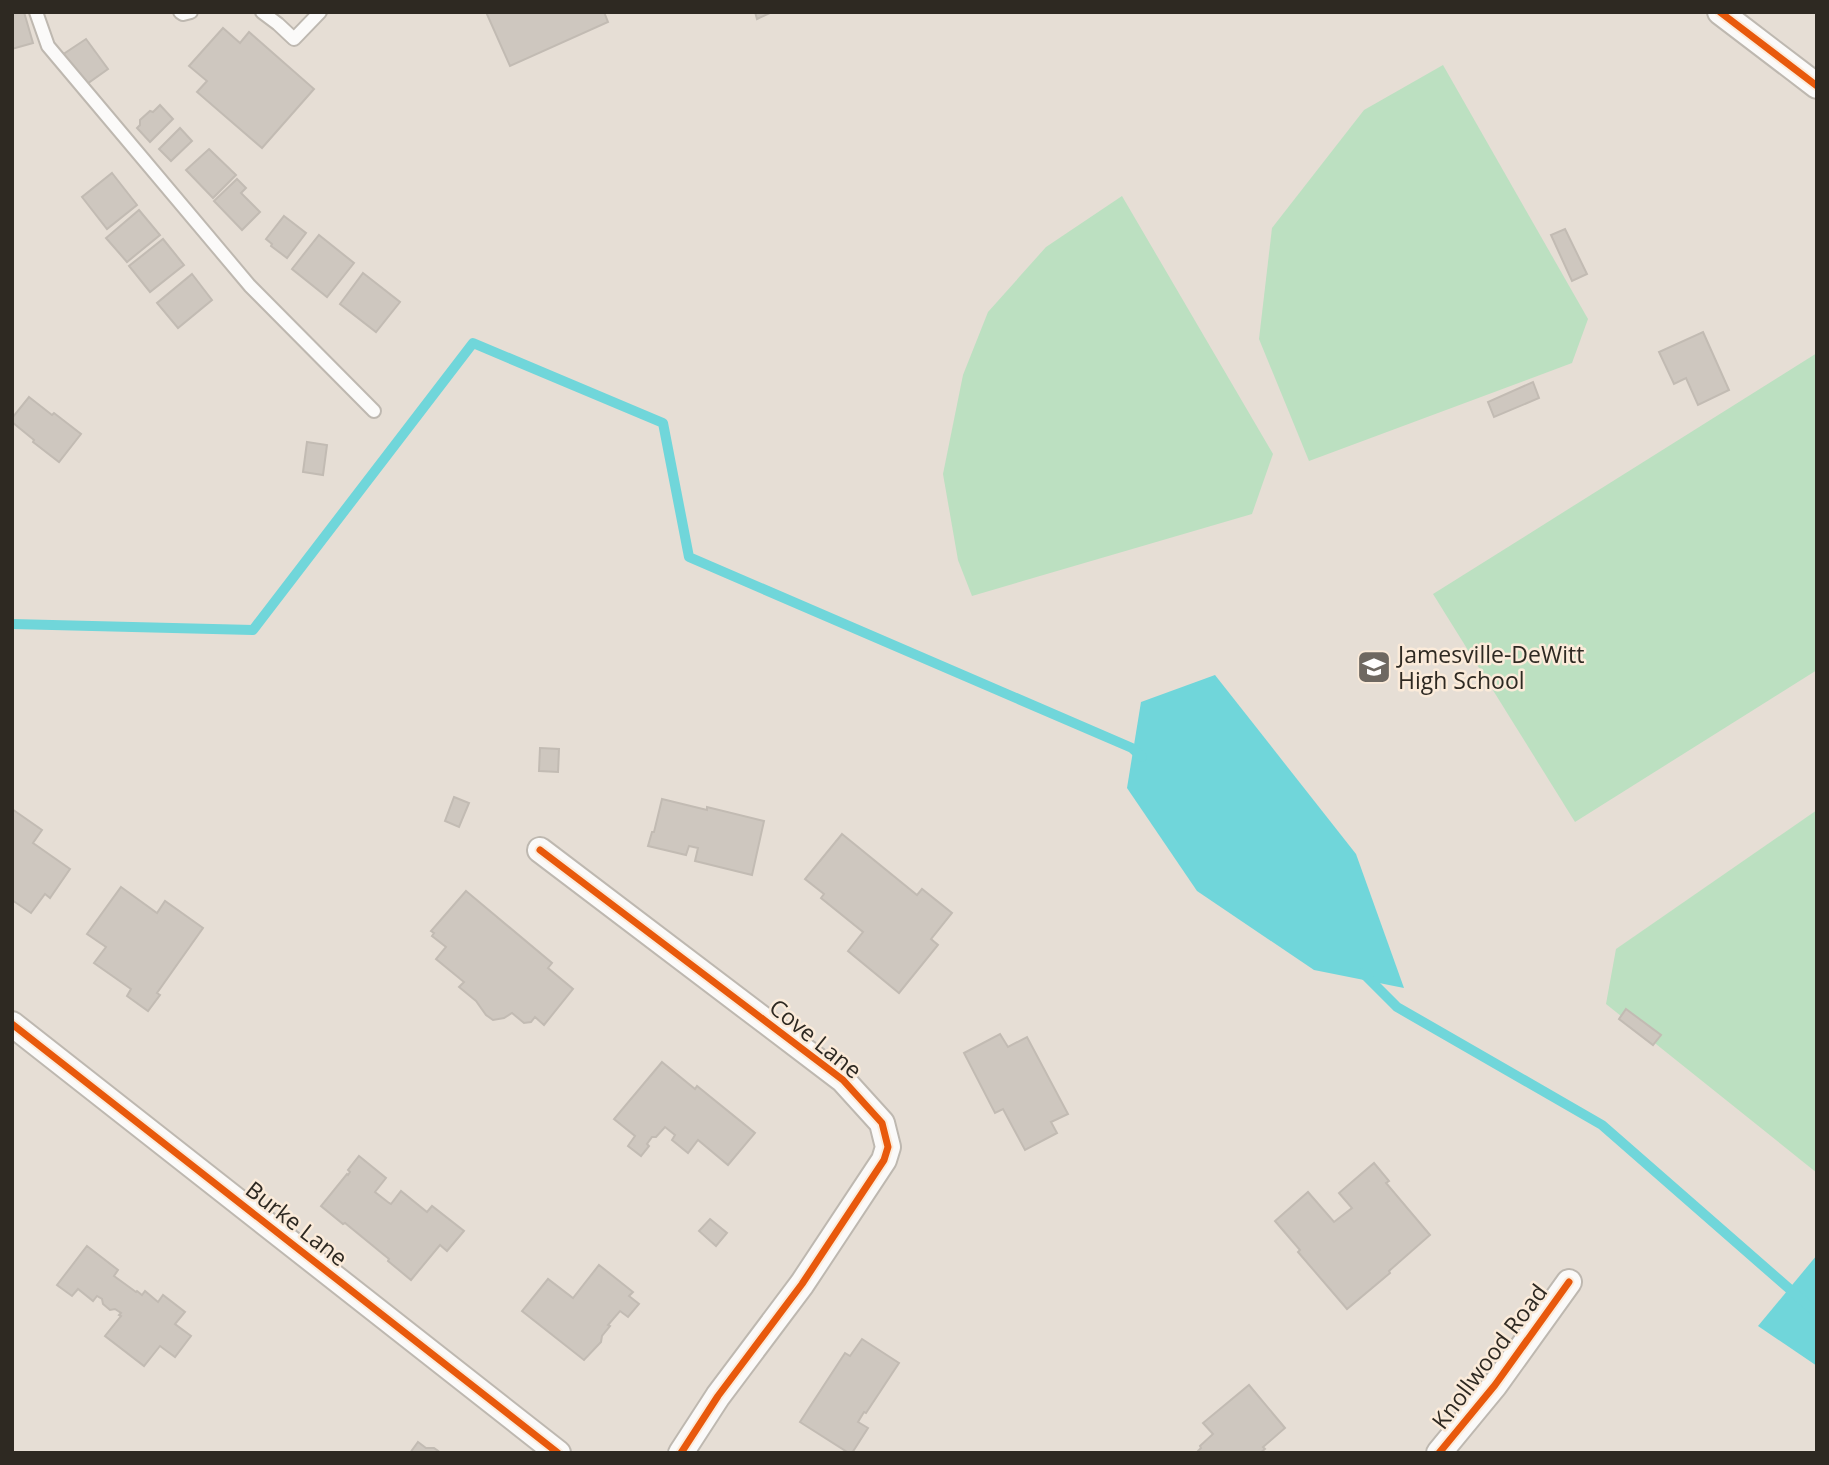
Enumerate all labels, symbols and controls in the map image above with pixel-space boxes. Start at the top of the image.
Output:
place label: Jamesville-DeWitt High School [1396,638,1584,696]
school or university icon: Jamesville-DeWitt High School [1355,648,1393,686]
street label: Cove Lane [763,991,869,1085]
street label: Burke Lane [239,1173,355,1273]
street label: Knollwood Road [1424,1277,1554,1435]

